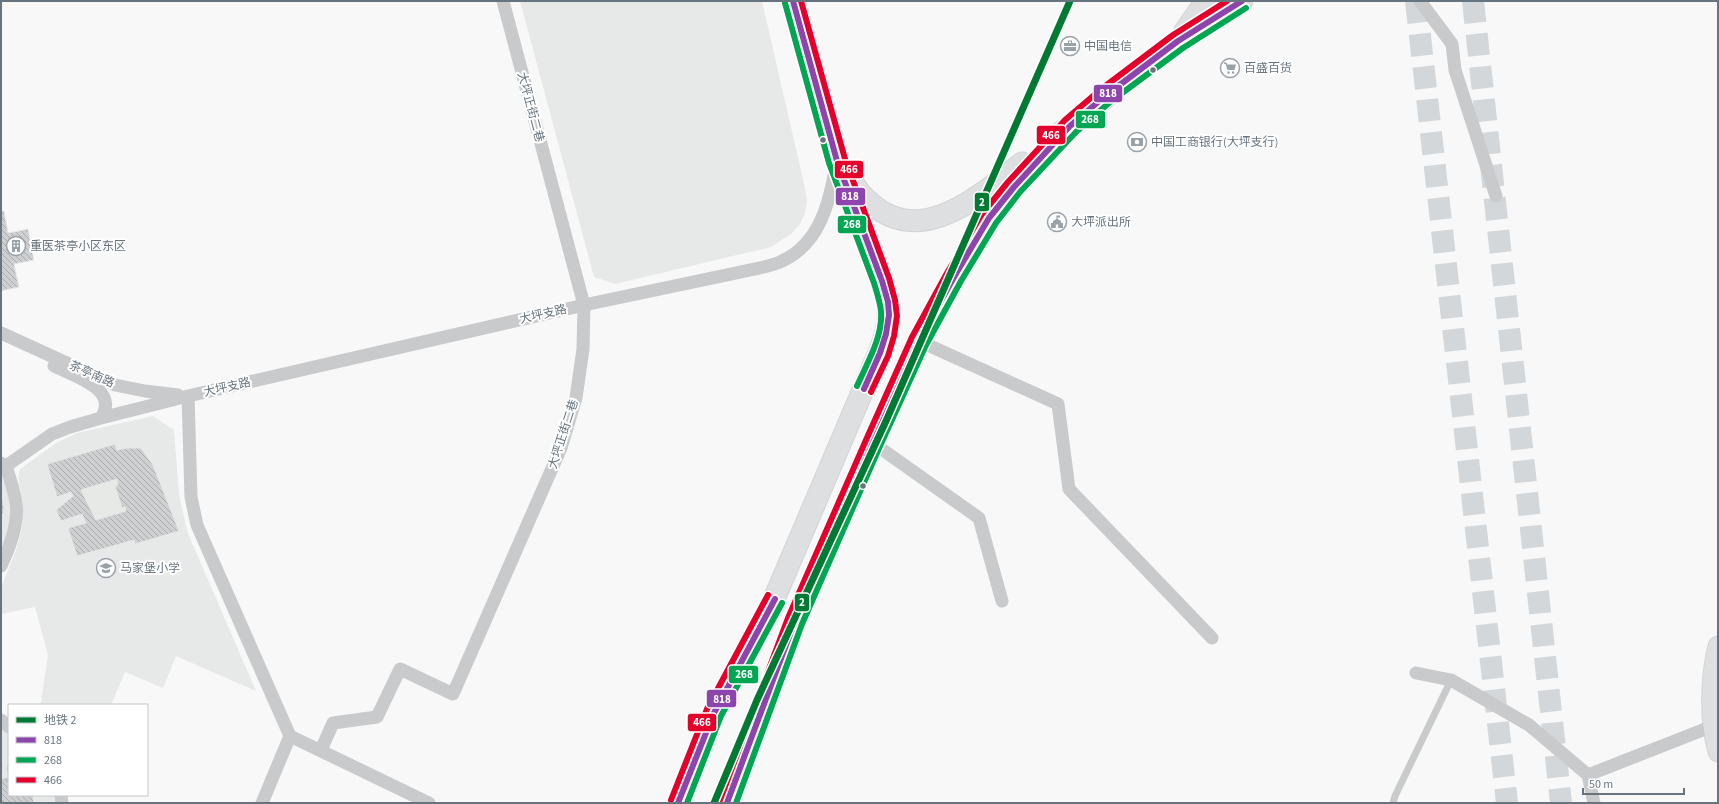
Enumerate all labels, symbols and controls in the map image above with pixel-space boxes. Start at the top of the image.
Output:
office icon: 中国电信 [1059,35,1081,57]
place label: 中国电信 [1084,38,1132,55]
supermarket icon: 百盛百货 [1219,57,1241,79]
place label: 百盛百货 [1244,60,1292,77]
unlabelled marker [1148,65,1158,75]
street label: 大坪正街二巷 [513,70,548,144]
line badge: 818 [1093,84,1123,103]
text: 818 [1099,86,1117,101]
line badge: 268 [1075,110,1106,129]
text: 268 [1081,112,1099,127]
line badge: 466 [1036,125,1066,145]
text: 466 [1042,128,1060,143]
bank icon: 中国工商银行(大坪支行) [1126,131,1148,153]
place label: 中国工商银行(大坪支行) [1151,134,1278,151]
unlabelled marker [818,135,828,145]
line badge: 466 [834,160,864,179]
text: 466 [840,162,858,177]
line badge: 818 [835,187,866,206]
text: 818 [841,189,859,204]
line badge: 2 [974,192,990,212]
text: 2 [979,195,985,210]
public building icon: 大坪派出所 [1046,211,1068,233]
place label: 大坪派出所 [1071,214,1131,231]
line badge: 268 [837,215,867,234]
text: 268 [843,217,861,232]
building icon: 重医茶亭小区东区 [5,235,27,257]
place label: 重医茶亭小区东区 [30,238,126,255]
street label: 大坪支路 [518,301,568,328]
street label: 茶亭南路 [66,357,117,392]
street label: 大坪支路 [202,374,252,401]
street label: 大坪正街二巷 [544,397,583,471]
unlabelled marker [858,481,868,491]
school or university icon: 马家堡小学 [95,557,117,579]
place label: 马家堡小学 [120,560,180,577]
line badge: 2 [794,593,810,612]
text: 2 [799,595,805,610]
line badge: 268 [728,665,759,684]
text: 268 [735,667,753,682]
line badge: 818 [706,689,737,708]
text: 818 [713,692,731,707]
legend [8,704,148,796]
text: 地铁 2 [44,712,76,729]
line badge: 466 [687,713,717,732]
text: 466 [693,715,711,730]
text: 818 [44,732,62,749]
text: 268 [44,752,62,769]
scale bar [1583,770,1684,796]
text: 466 [44,772,62,789]
text: 50 m [1589,776,1613,793]

